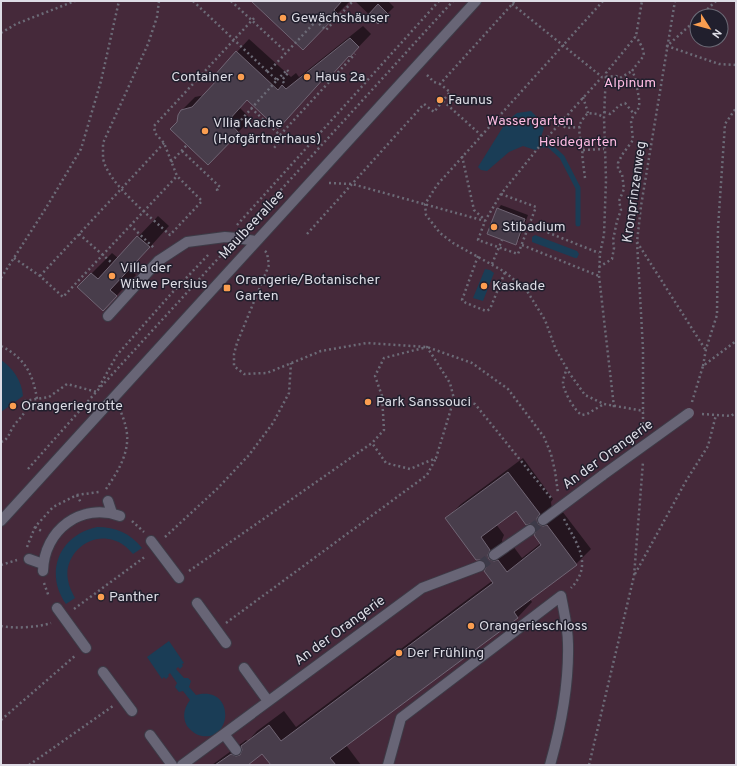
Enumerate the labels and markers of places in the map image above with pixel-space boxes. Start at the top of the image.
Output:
place label: Gewächshäuser [291,10,390,27]
marker: Gewächshäuser [278,13,288,23]
place label: Container [171,69,234,86]
place label: Haus 2a [315,69,365,86]
marker: Container [236,72,246,82]
marker: Haus 2a [302,72,312,82]
place label: Faunus [448,92,492,109]
marker: Faunus [435,95,445,105]
place label: Vllia Kache (Hofgärtnerhaus) [213,115,321,148]
marker: Vllia Kache (Hofgärtnerhaus) [200,126,210,136]
place label: Stibadium [502,219,566,236]
marker: Stibadium [489,222,499,232]
place label: Villa der Witwe Persius [120,260,207,293]
marker: Villa der Witwe Persius [107,271,117,281]
place label: Orangerie/Botanischer Garten [235,272,380,305]
place label: Kaskade [492,278,545,295]
marker: Kaskade [479,281,489,291]
marker: Orangerie/Botanischer Garten [222,283,232,293]
place label: Park Sanssouci [376,394,471,411]
marker: Park Sanssouci [363,397,373,407]
place label: Orangeriegrotte [21,398,123,415]
marker: Orangeriegrotte [8,401,18,411]
place label: Panther [109,589,160,606]
marker: Panther [96,592,106,602]
place label: Orangerieschloss [479,618,588,635]
marker: Orangerieschloss [466,621,476,631]
place label: Der Frühling [407,645,484,662]
marker: Der Frühling [394,648,404,658]

